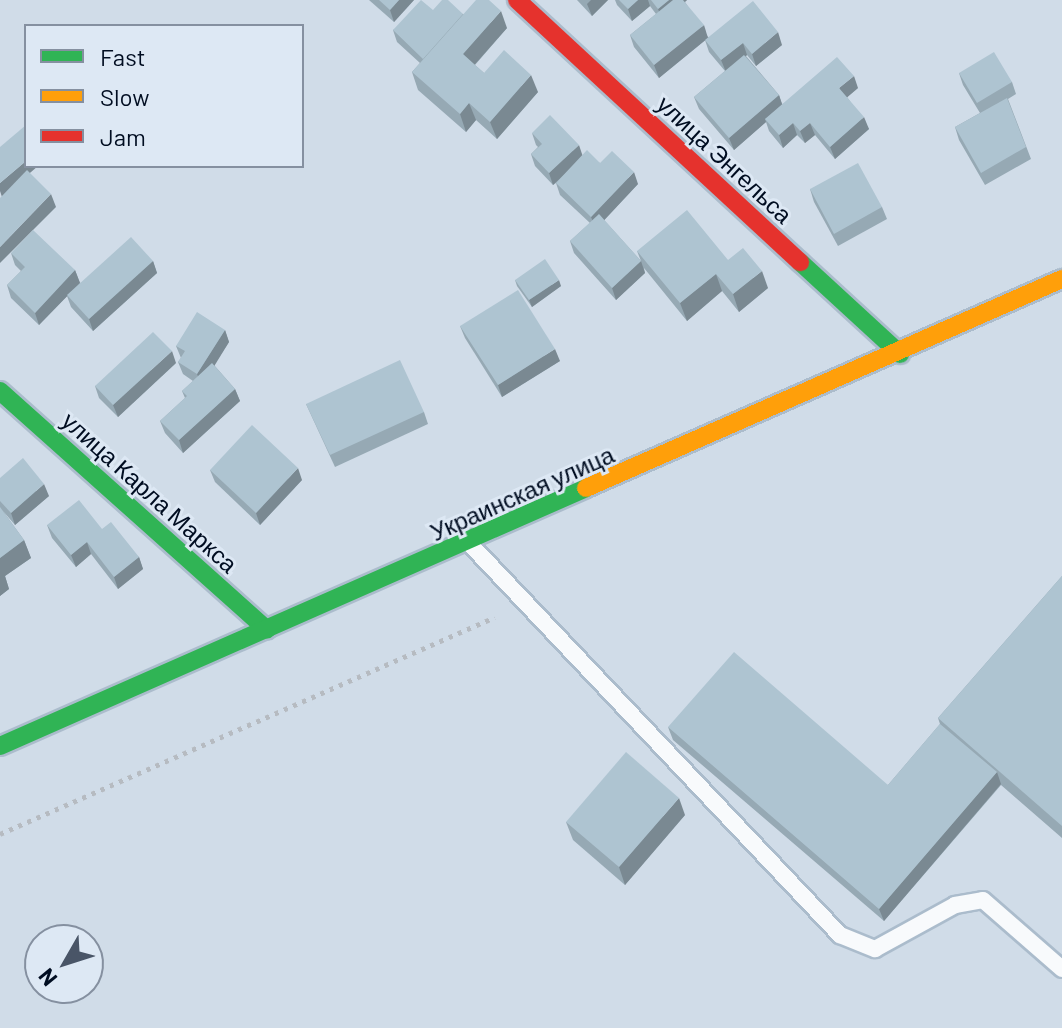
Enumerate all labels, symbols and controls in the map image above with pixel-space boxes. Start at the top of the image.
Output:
legend [24,24,304,168]
text: Fast [100,42,145,71]
text: Slow [100,82,149,111]
street label: улица Энгельса [652,89,798,229]
text: Jam [100,122,146,151]
street label: улица Карла Маркса [56,406,244,578]
street label: Украинская улица [426,440,618,546]
north arrow [24,924,104,1004]
text: N [32,964,62,992]

